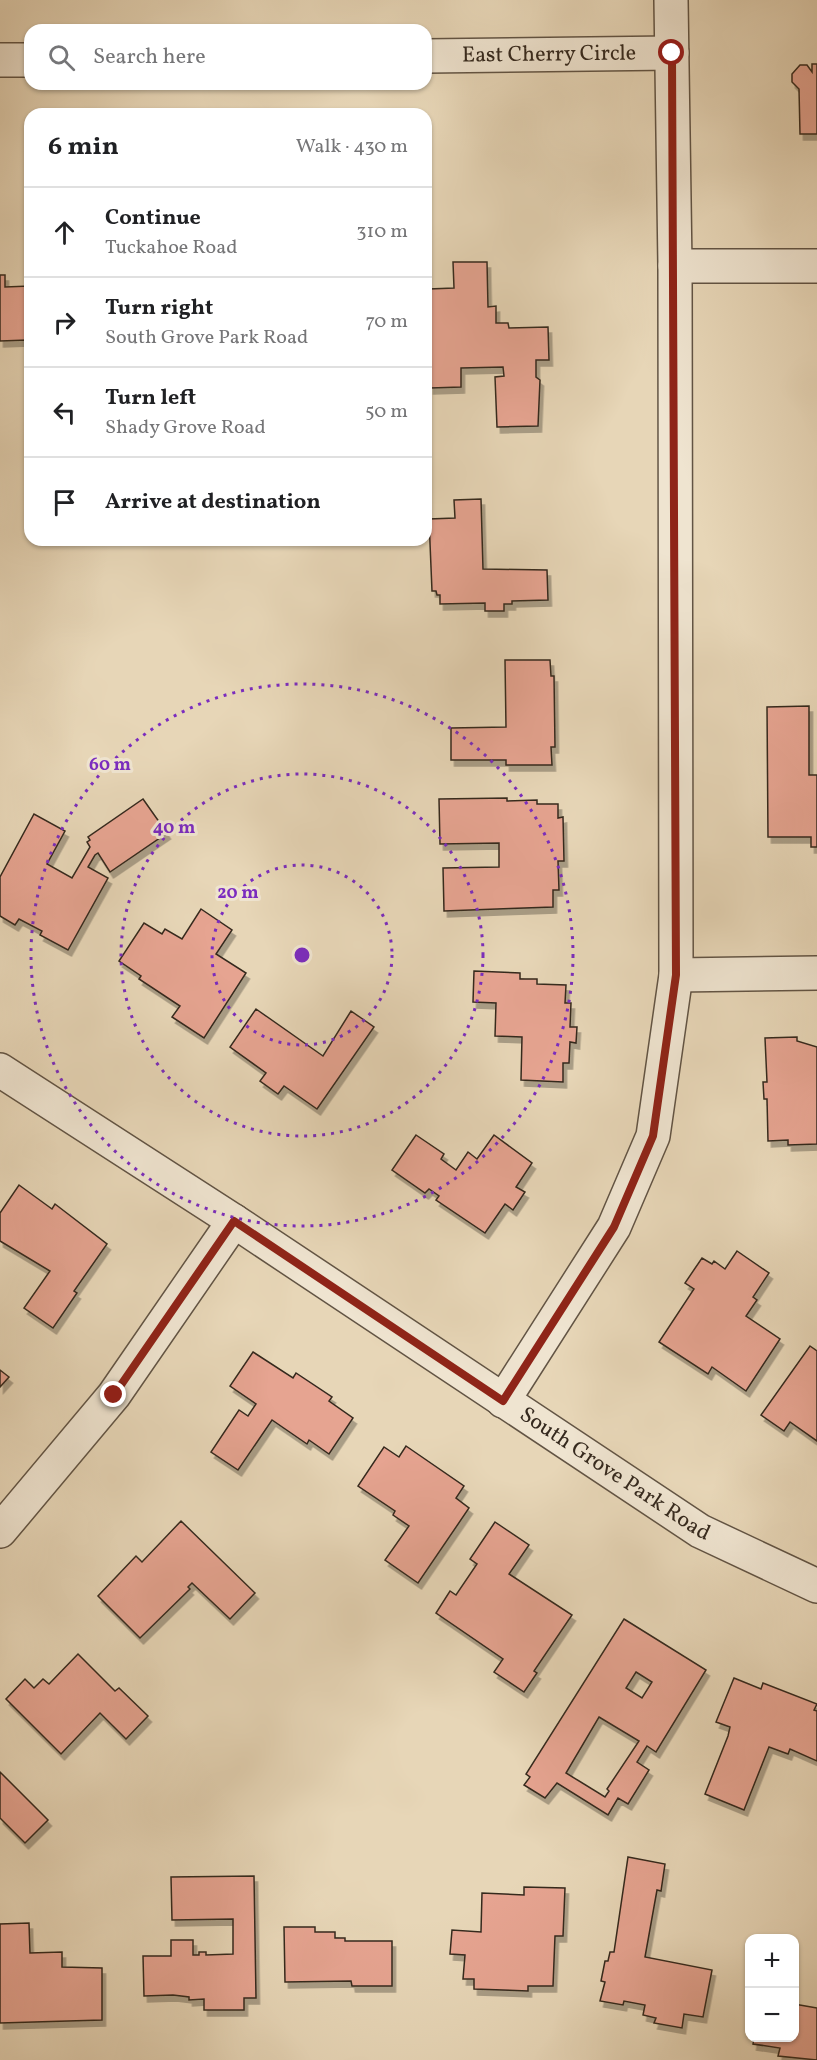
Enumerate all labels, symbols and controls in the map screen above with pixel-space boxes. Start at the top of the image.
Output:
search box [24,24,432,90]
street label: East Cherry Circle [462,38,636,71]
route start [658,39,684,65]
icon: search [45,41,78,74]
text: Search here [93,42,206,73]
text: 6 min [48,129,119,165]
text: Walk · 430 m [296,133,408,161]
text: Continue [105,203,201,234]
icon: ahead [48,216,81,249]
text: 310 m [356,218,408,246]
text: Tuckahoe Road [105,234,237,262]
text: Turn right [105,293,213,324]
icon: right [48,306,81,339]
text: 70 m [365,308,408,336]
text: South Grove Park Road [105,324,308,352]
text: Turn left [105,383,196,414]
icon: left [48,396,81,429]
text: 50 m [365,398,408,426]
text: Shady Grove Road [105,414,266,442]
icon: arrive [48,486,81,519]
text: Arrive at destination [105,487,321,518]
text: 60 m [89,753,131,778]
text: 40 m [153,816,195,841]
text: 20 m [217,881,259,906]
centre of rings [292,945,312,965]
route end [100,1381,126,1407]
street label: South Grove Park Road [513,1400,715,1549]
map controls [745,1934,799,2042]
button: + [745,1934,799,1988]
button: − [745,1988,799,2042]

